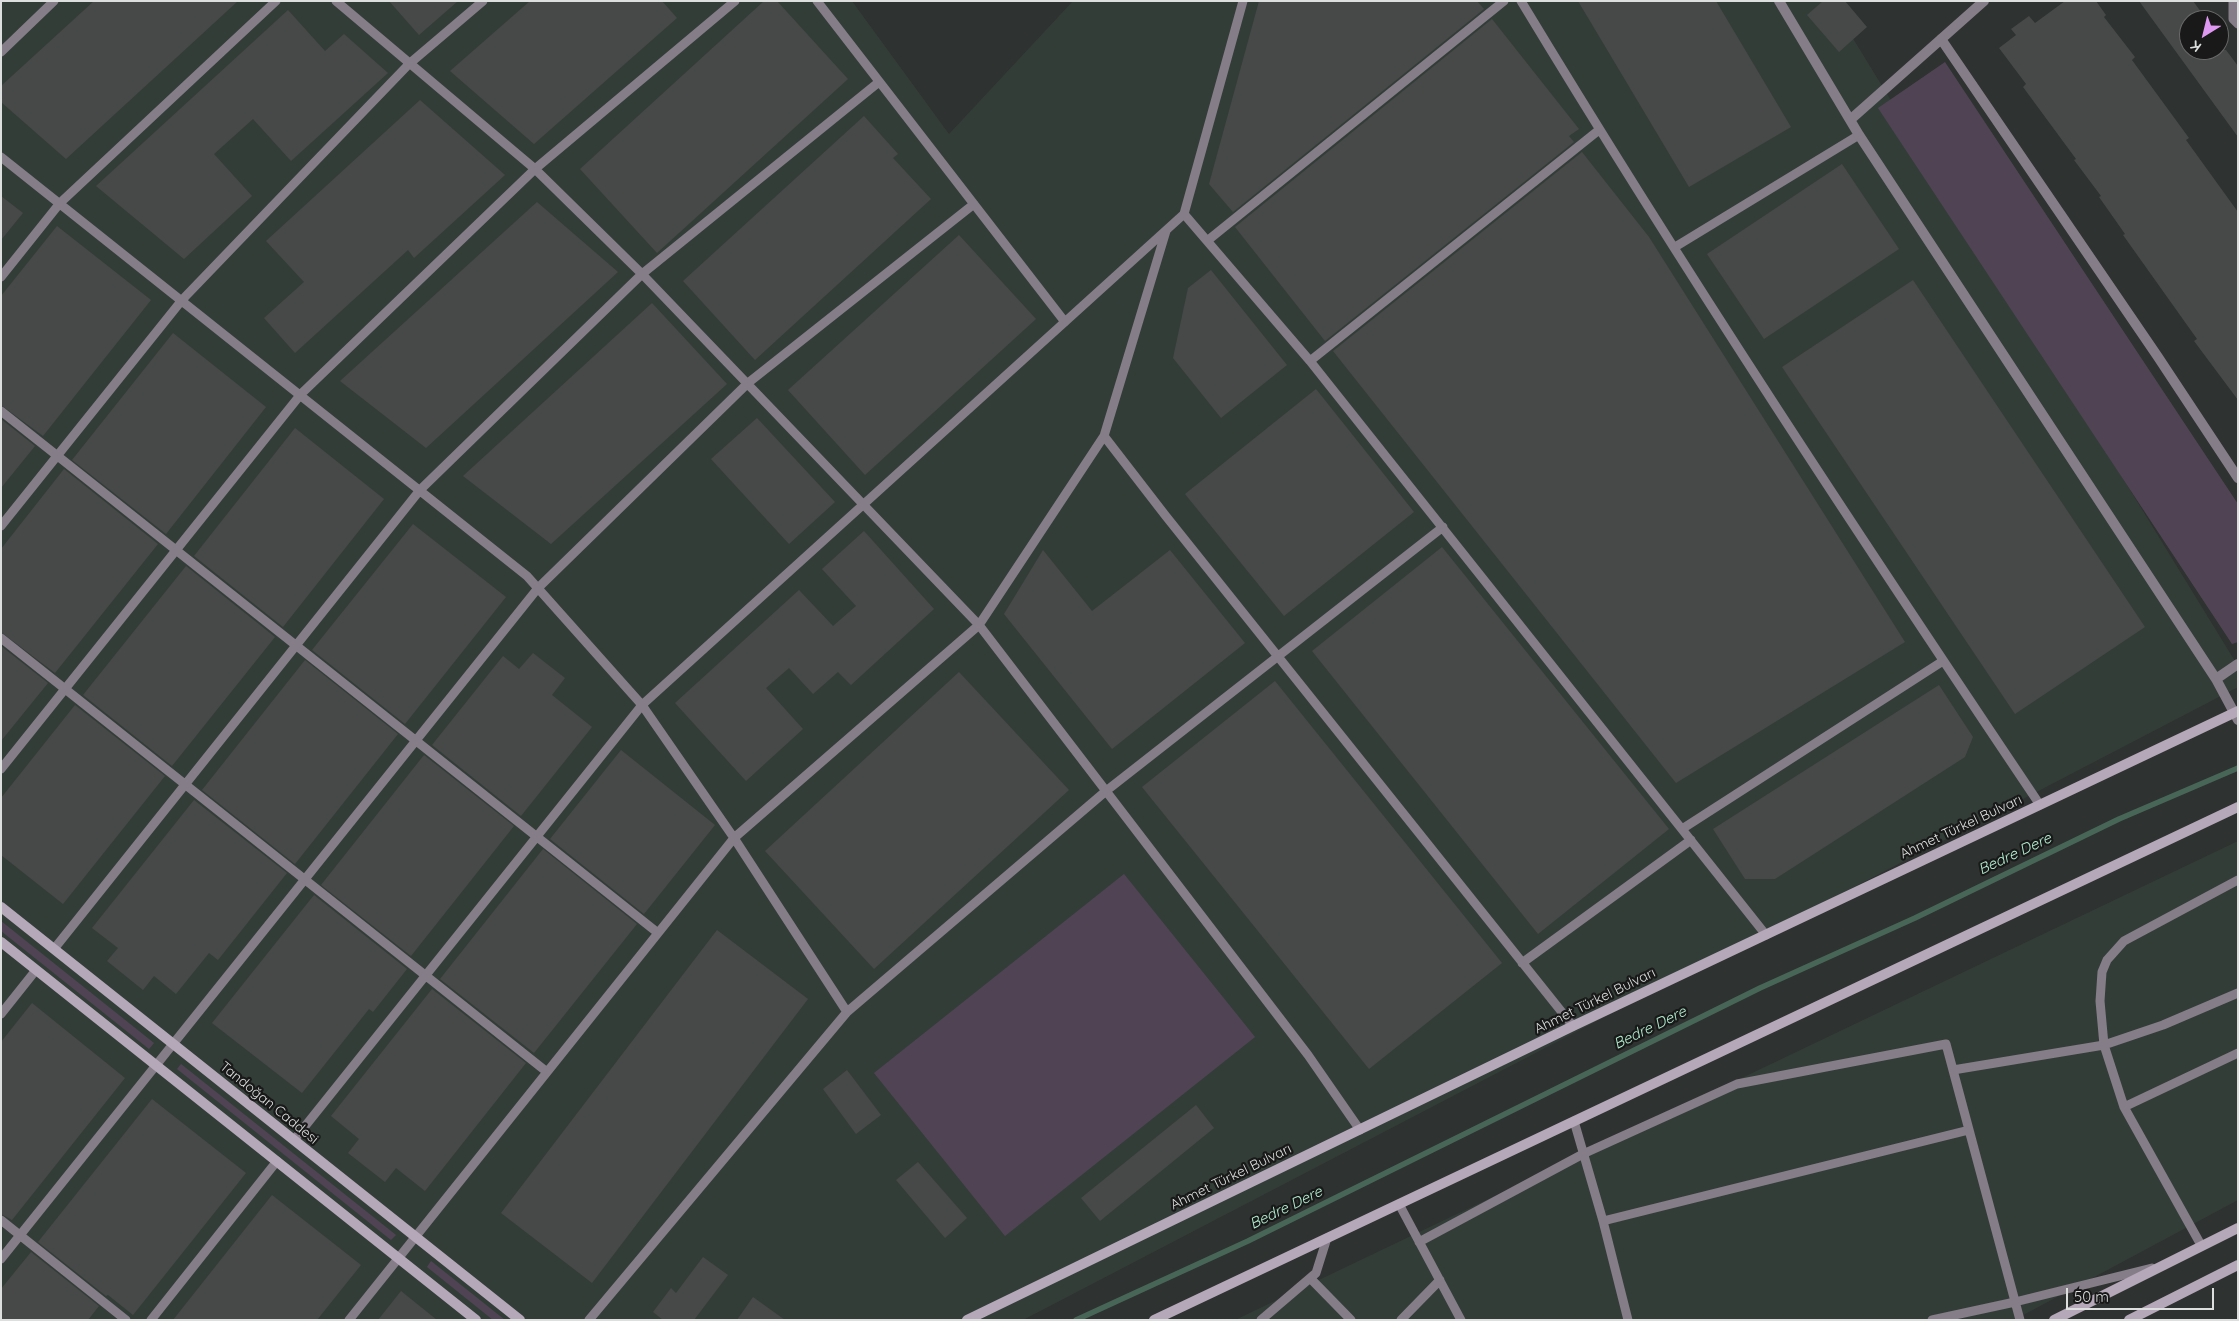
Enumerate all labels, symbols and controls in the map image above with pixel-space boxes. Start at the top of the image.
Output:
north arrow [2179,10,2229,60]
text: K [2187,36,2205,56]
street label: Ahmet Türkel Bulvarı [1897,791,2025,863]
water label: Bedre Dere [1976,829,2054,879]
street label: Ahmet Türkel Bulvarı [1532,964,1658,1038]
water label: Bedre Dere [1611,1003,1689,1053]
street label: Tandoğan Caddesi [216,1058,322,1148]
street label: Ahmet Türkel Bulvarı [1168,1140,1294,1214]
water label: Bedre Dere [1247,1183,1325,1233]
scale bar [2069,1278,2216,1310]
text: 50 m [2074,1287,2109,1306]

